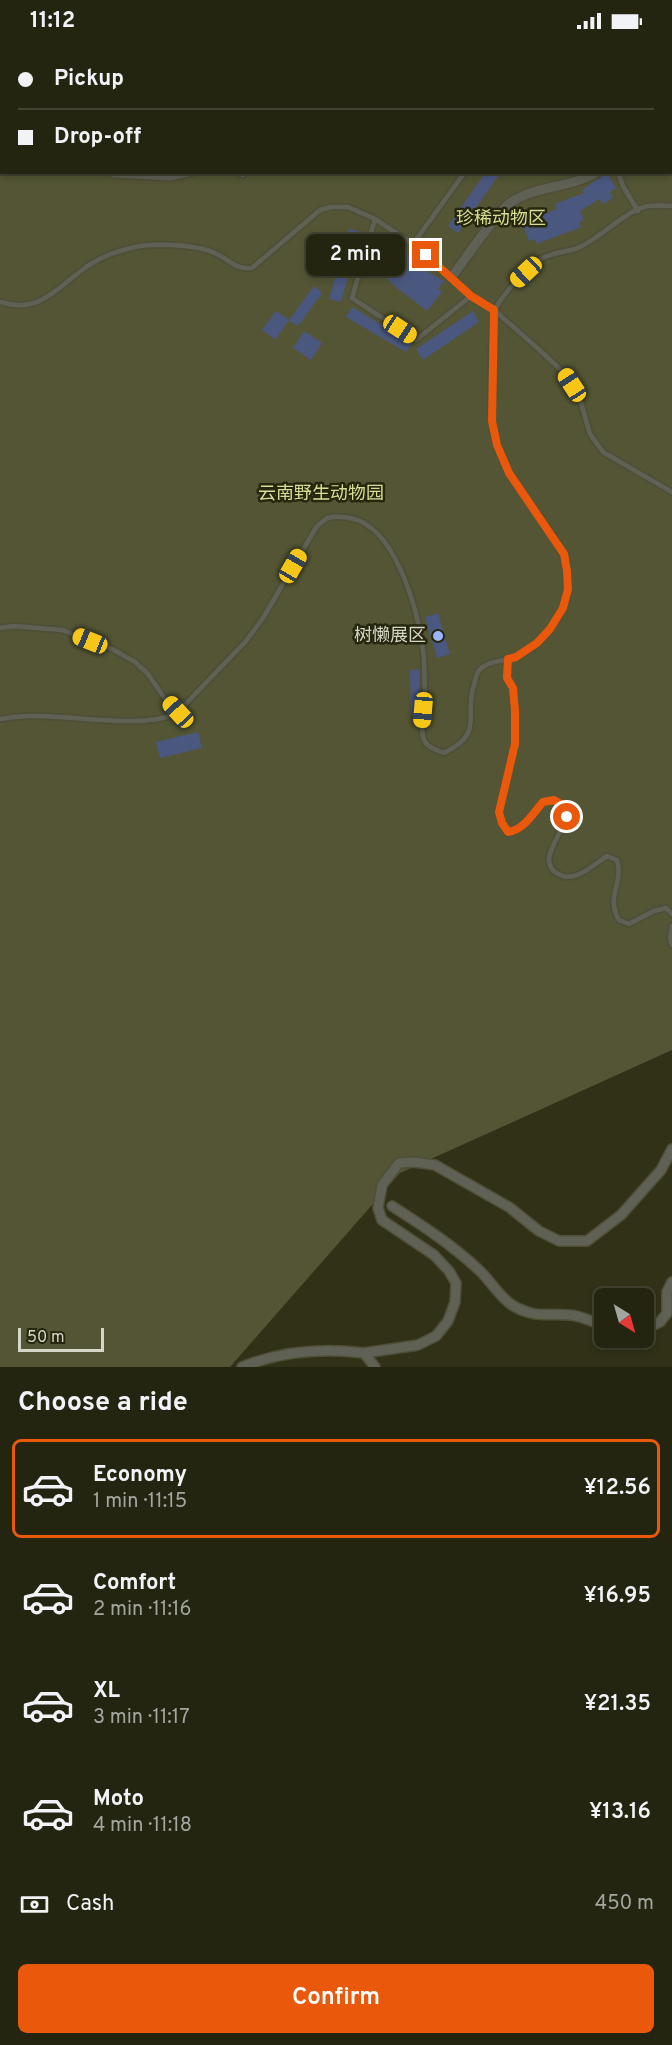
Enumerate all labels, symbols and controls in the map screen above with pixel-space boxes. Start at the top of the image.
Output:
text: 11:12 [30,8,75,35]
text: Pickup [54,66,124,93]
text: Drop-off [54,124,141,151]
park label: 珍稀动物区 [456,208,546,231]
callout: 2 min [306,234,405,276]
route end [412,241,439,268]
text: 2 min [330,242,381,268]
car [507,253,545,291]
car [380,312,420,346]
car [555,365,589,405]
park label: 云南野生动物园 [258,483,384,506]
car [276,546,310,586]
place label: 树懒展区 [354,625,426,648]
car [70,626,110,656]
marker: 树懒展区 [431,629,445,643]
car [412,691,434,729]
car [159,693,197,731]
route start [553,803,580,830]
north arrow [594,1288,654,1348]
map controls [594,1288,654,1348]
scale bar [18,1325,104,1352]
text: 50 m [27,1328,65,1348]
text: Choose a ride [18,1386,188,1420]
icon: car [21,1462,75,1516]
text: Economy [93,1462,187,1489]
text: ¥12.56 [584,1475,651,1502]
text: 1 min · 11:15 [93,1489,187,1515]
icon: car [21,1570,75,1624]
text: Comfort [93,1570,176,1597]
text: ¥16.95 [584,1583,651,1610]
text: 2 min · 11:16 [93,1597,191,1623]
icon: car [21,1678,75,1732]
text: XL [93,1678,120,1705]
text: ¥21.35 [584,1691,651,1718]
text: 3 min · 11:17 [93,1705,190,1731]
icon: car [21,1786,75,1840]
text: Moto [93,1786,144,1813]
text: ¥13.16 [589,1799,651,1826]
text: 4 min · 11:18 [93,1813,192,1839]
icon: cash [18,1888,51,1921]
text: Cash [66,1891,115,1918]
text: 450 m [595,1891,654,1917]
button: Confirm [18,1964,654,2033]

